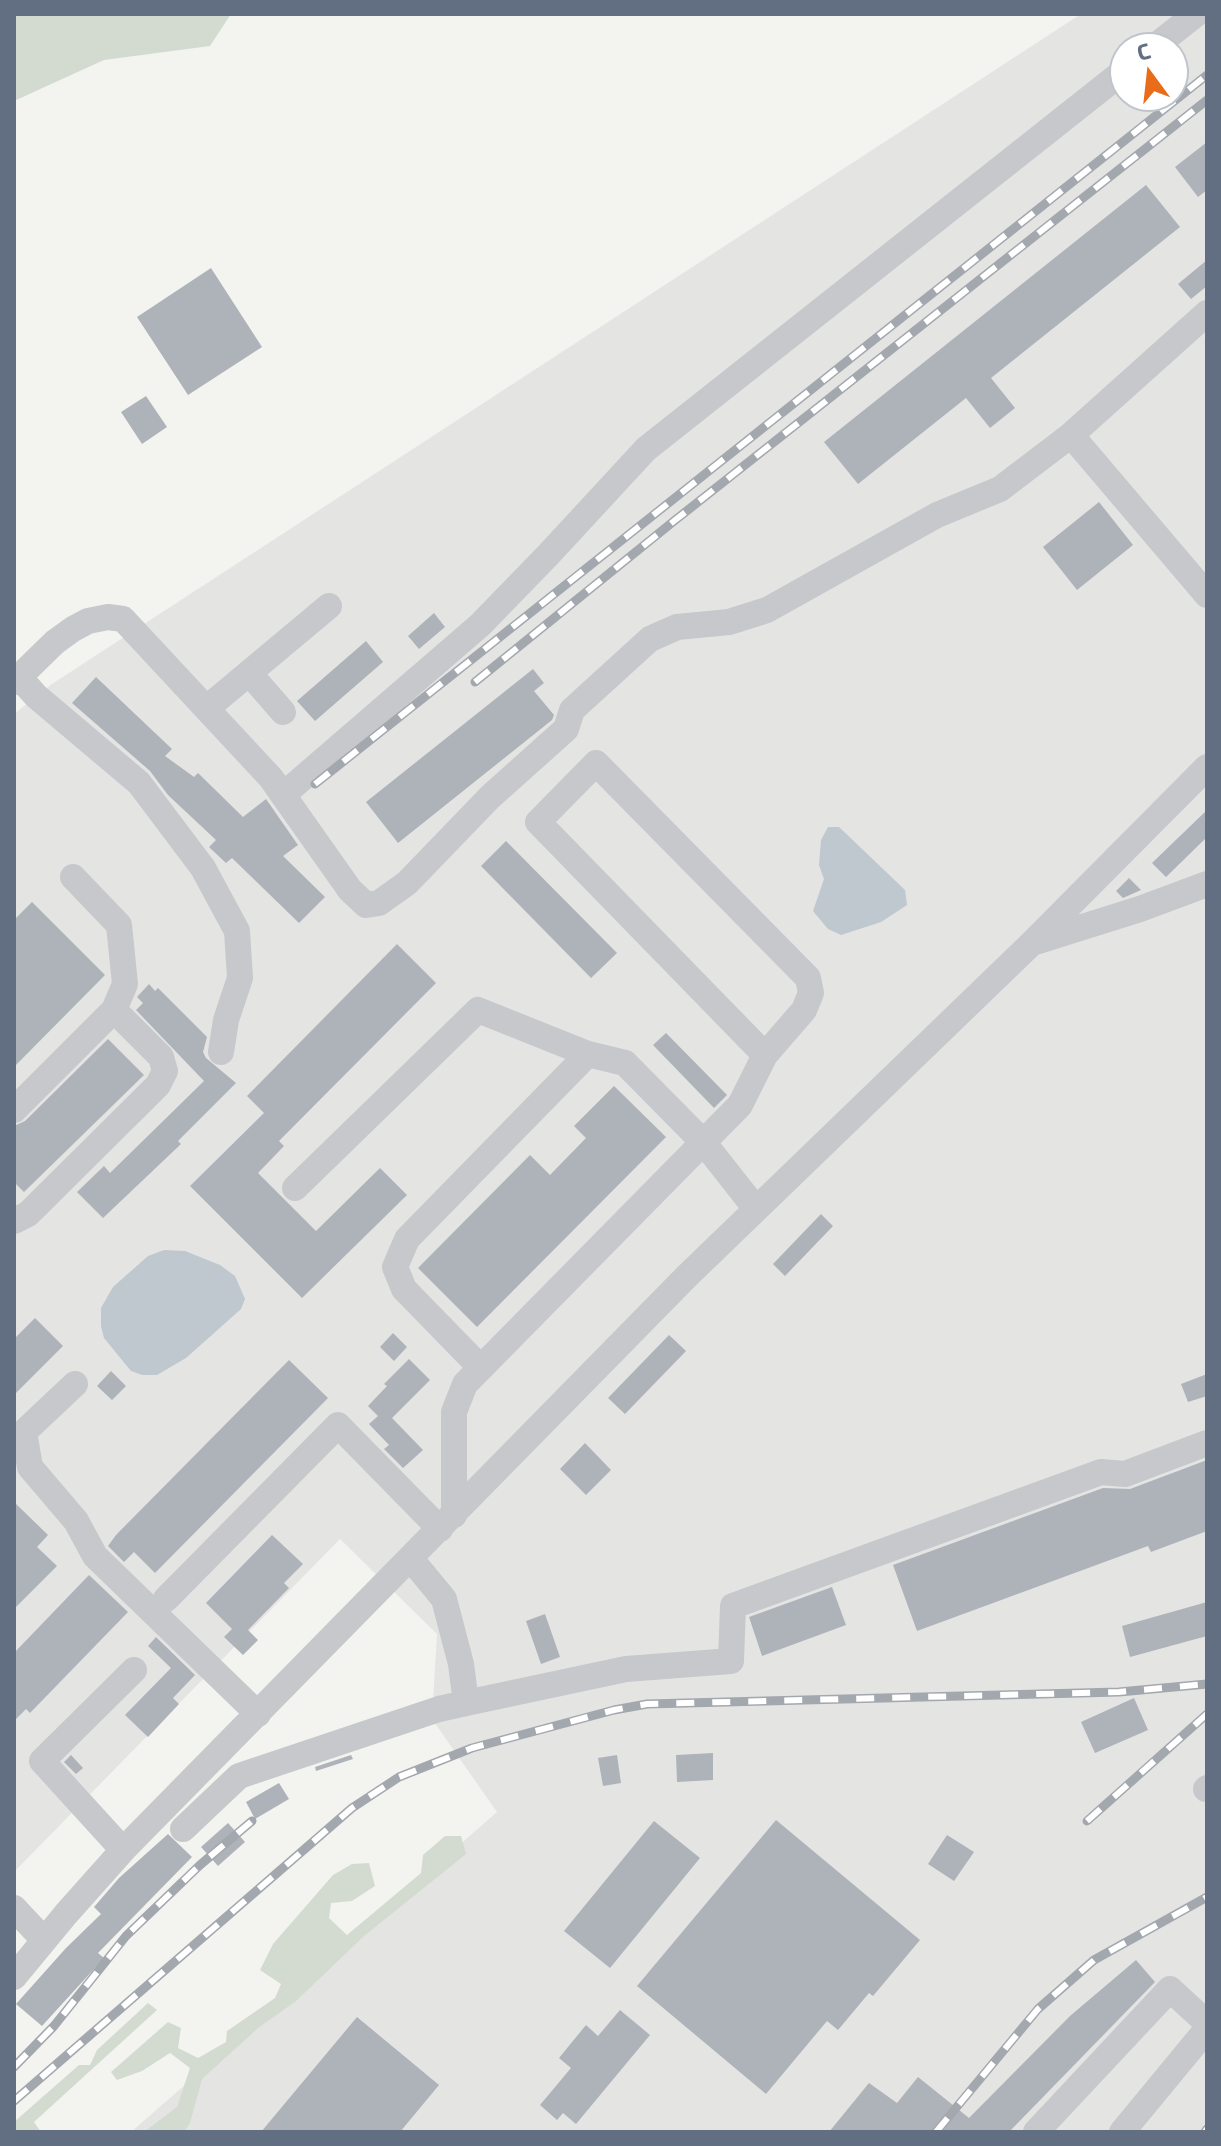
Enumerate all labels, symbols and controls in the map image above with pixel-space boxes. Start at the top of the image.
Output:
north arrow [1109,32,1189,112]
text: С [1134,37,1153,65]

